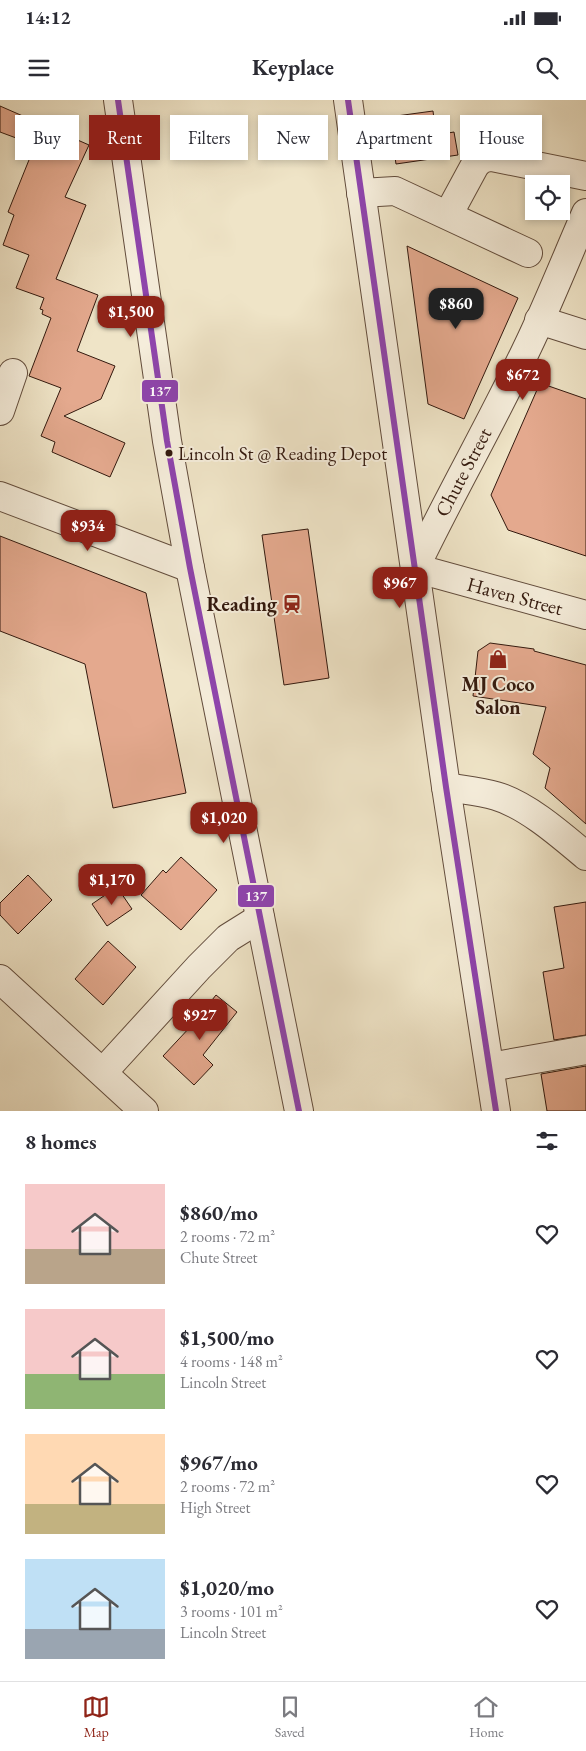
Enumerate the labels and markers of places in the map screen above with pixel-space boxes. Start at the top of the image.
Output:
pin: $860 [426,288,486,330]
pin: $1,500 [90,296,172,338]
pin: $672 [493,358,553,401]
place label: Lincoln St @ Reading Depot [178,441,387,466]
marker: Lincoln St @ Reading Depot [164,448,174,458]
pin: $934 [58,510,118,552]
pin: $967 [370,566,430,609]
place label: Reading [206,591,278,617]
station icon: Reading [281,593,303,615]
shop icon: MJ Coco Salon [487,648,509,670]
place label: MJ Coco Salon [462,671,534,720]
pin: $1,020 [183,802,265,844]
pin: $1,170 [71,864,153,906]
pin: $927 [170,998,230,1041]

